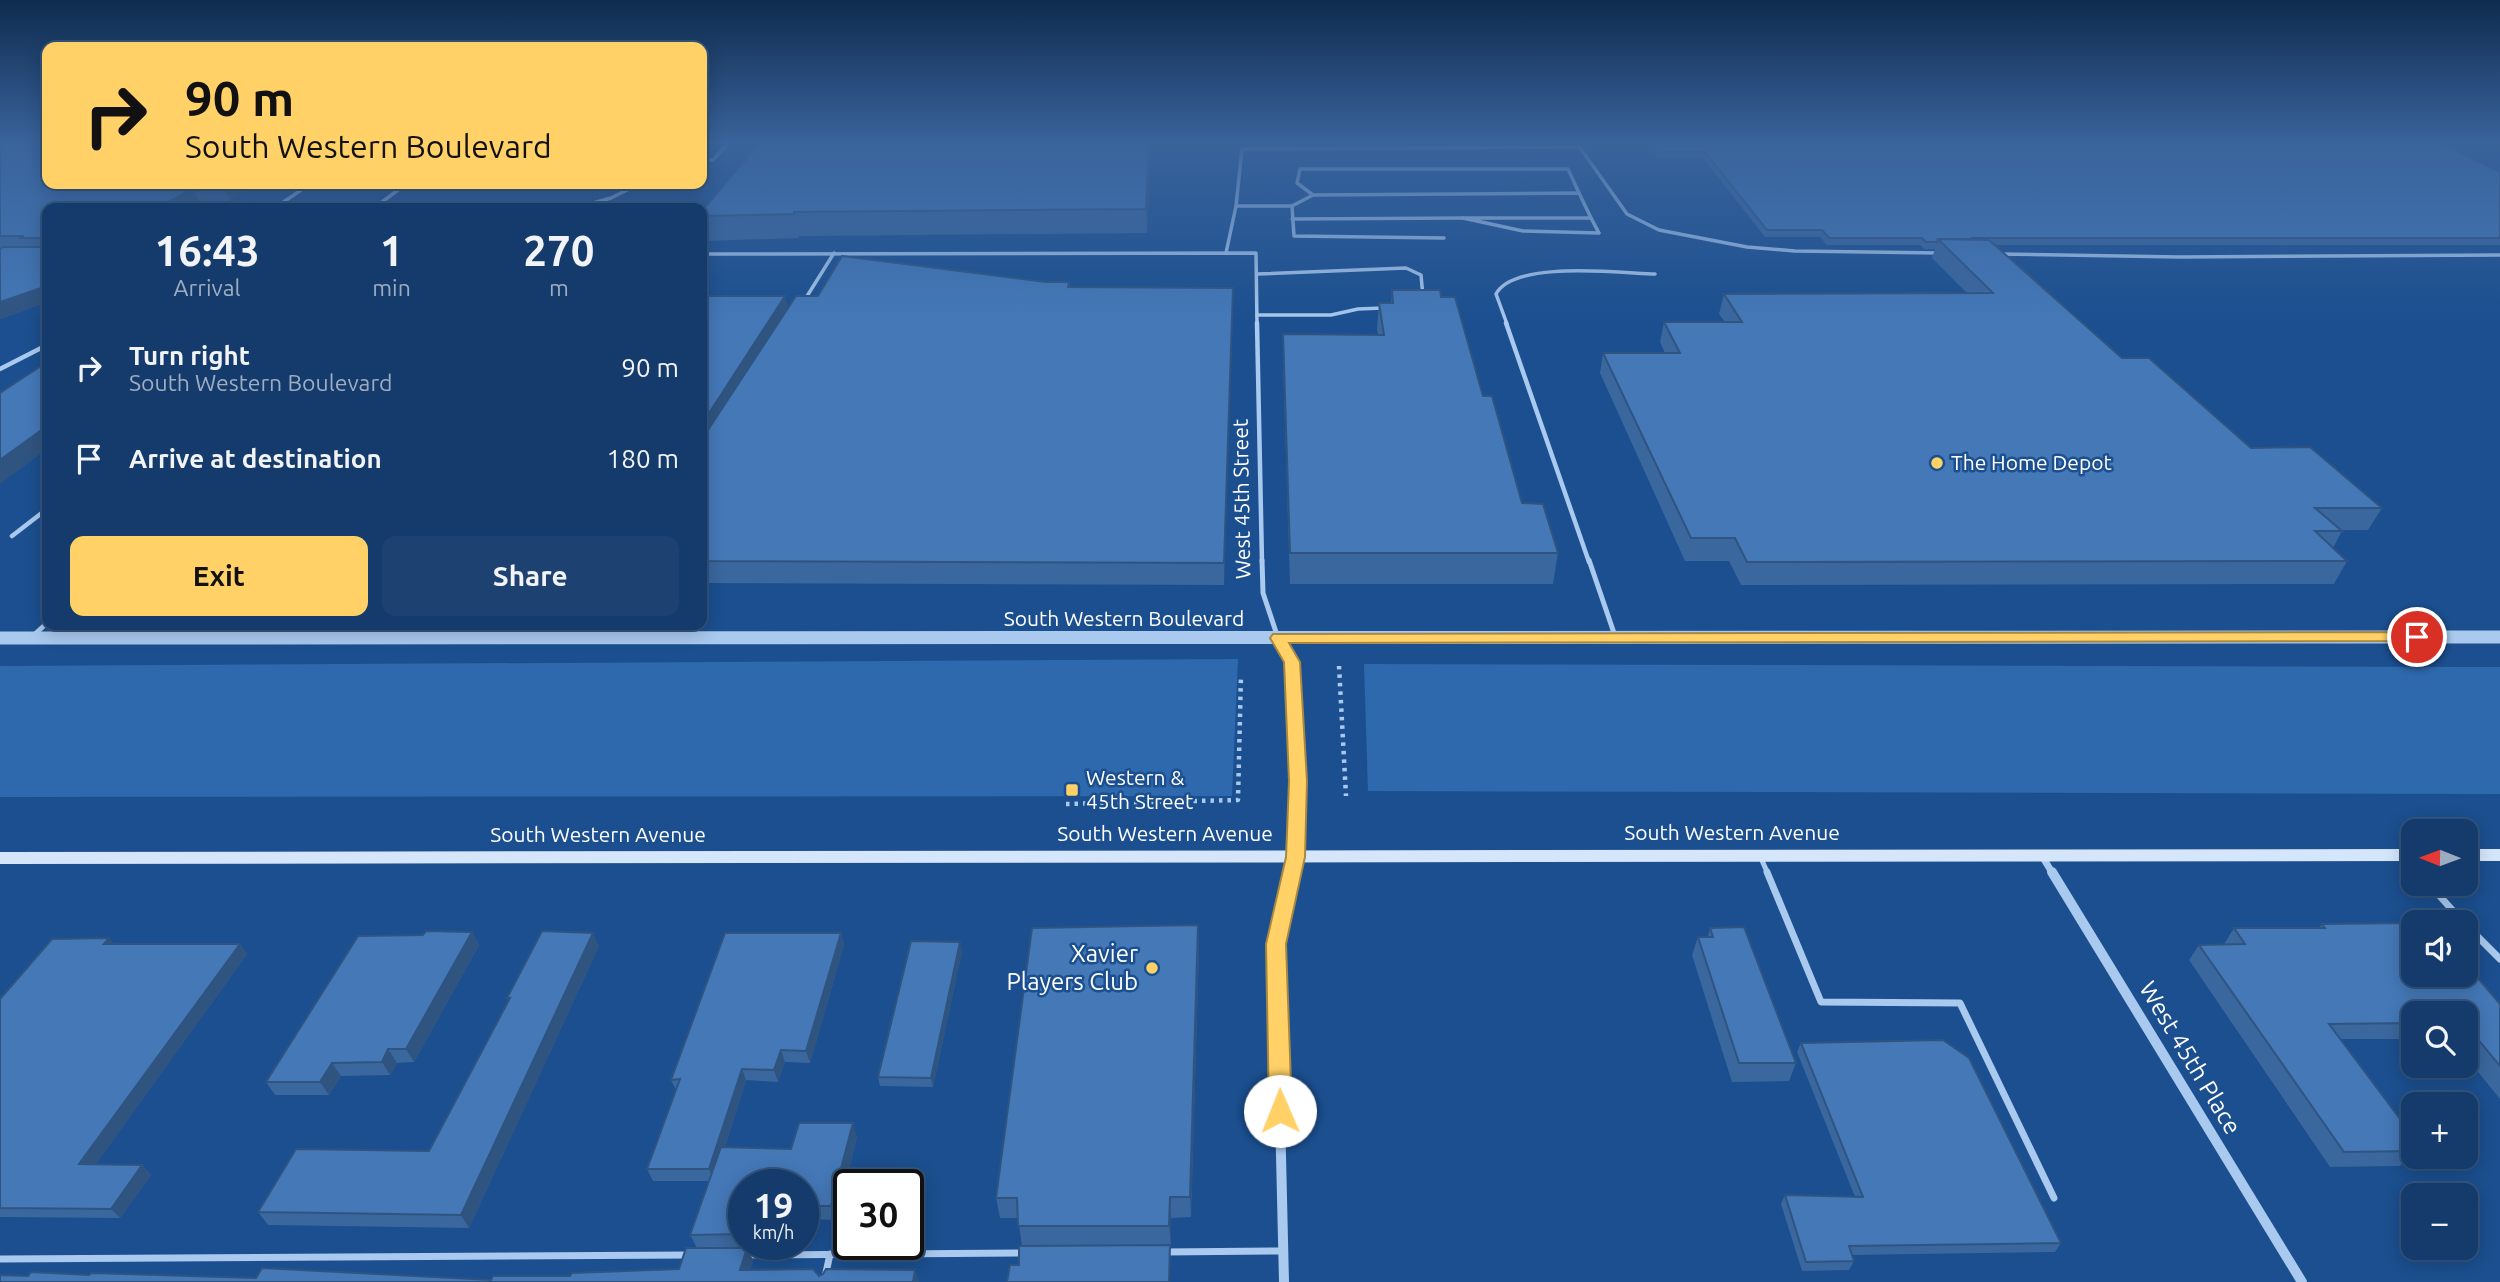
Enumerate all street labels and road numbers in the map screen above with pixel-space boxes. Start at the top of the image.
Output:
street label: West 45th Street [1228,419,1254,579]
street label: South Western Boulevard [1004,606,1244,630]
street label: South Western Avenue [1624,820,1840,844]
street label: South Western Avenue [1057,821,1273,845]
street label: South Western Avenue [490,822,706,846]
street label: West 45th Place [2134,976,2247,1139]

